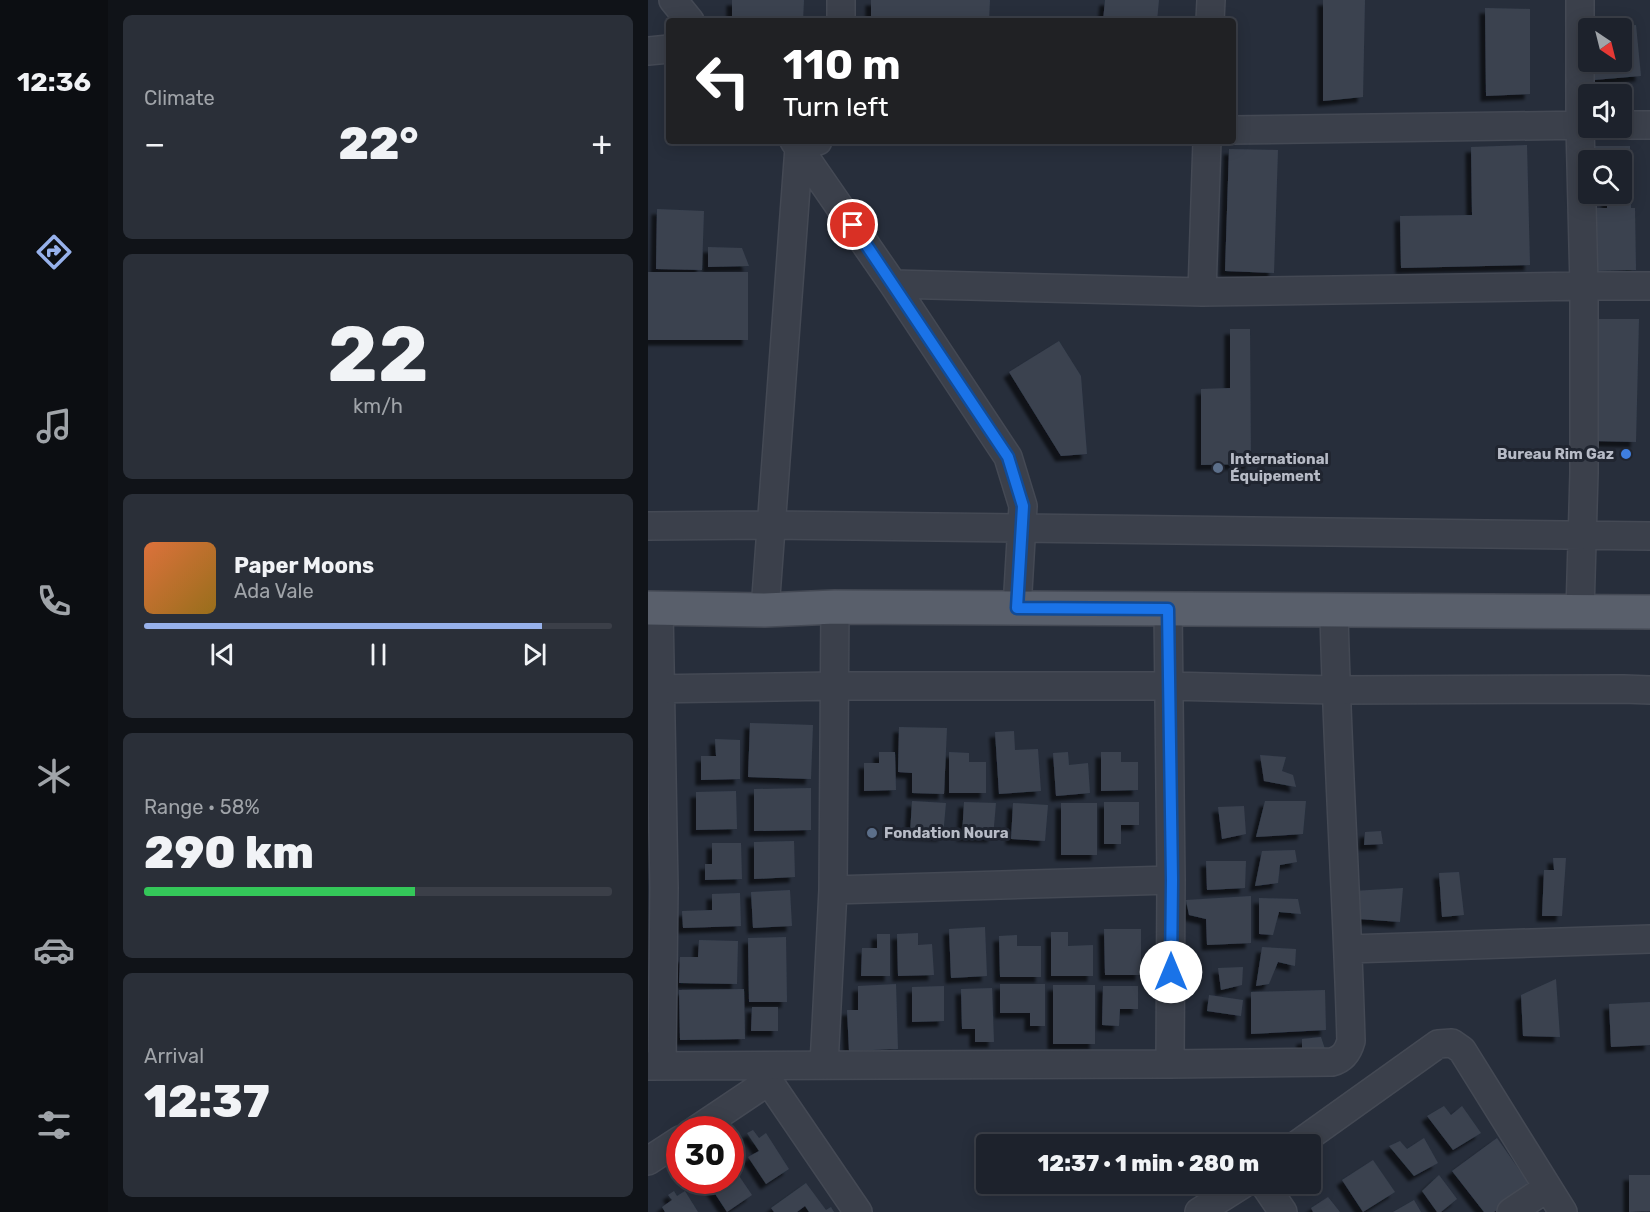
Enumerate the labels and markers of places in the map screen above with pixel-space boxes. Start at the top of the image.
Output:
pin [827,199,878,250]
place label: Bureau Rim Gaz [1497,445,1614,463]
marker: Bureau Rim Gaz [1619,447,1633,461]
place label: International Équipement [1230,450,1329,485]
marker: International Équipement [1211,461,1225,475]
place label: Fondation Noura [884,824,1009,842]
marker: Fondation Noura [865,826,879,840]

